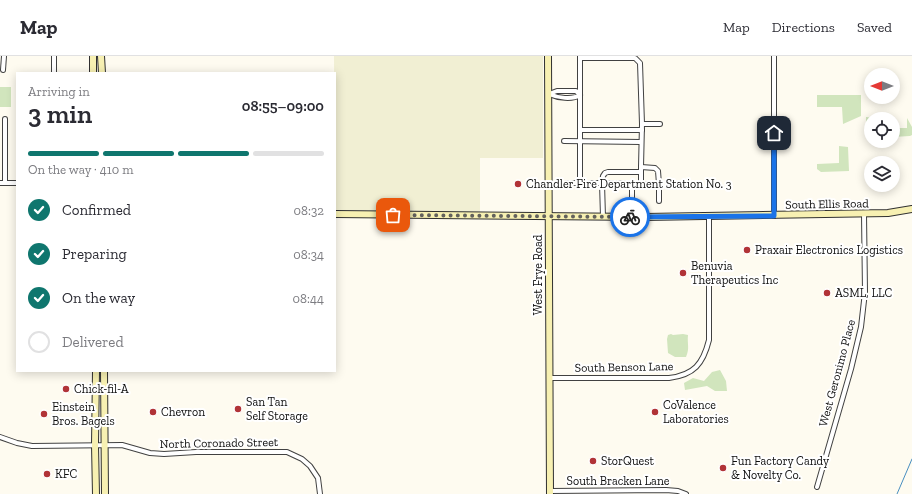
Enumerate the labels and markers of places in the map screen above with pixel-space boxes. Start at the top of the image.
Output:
pin [757,116,791,150]
place label: Chandler Fire Department Station No. 3 [526,177,732,191]
marker: Chandler Fire Department Station No. 3 [513,179,523,189]
pin [376,198,410,232]
place label: Praxair Electronics Logistics [755,243,903,257]
marker: Praxair Electronics Logistics [742,245,752,255]
place label: Benuvia Therapeutics Inc [691,259,779,287]
marker: Benuvia Therapeutics Inc [678,268,688,278]
place label: ASML, LLC [835,286,893,300]
marker: ASML, LLC [822,288,832,298]
place label: Chick-fil-A [74,382,129,396]
marker: Chick-fil-A [61,384,71,394]
place label: San Tan Self Storage [246,395,308,423]
place label: CoValence Laboratories [663,398,729,426]
place label: Einstein Bros. Bagels [52,400,115,428]
marker: San Tan Self Storage [233,404,243,414]
place label: Chevron [161,405,205,419]
marker: Chevron [148,407,158,417]
marker: CoValence Laboratories [650,407,660,417]
marker: Einstein Bros. Bagels [39,409,49,419]
place label: StorQuest [601,454,655,468]
place label: Fun Factory Candy & Novelty Co. [731,454,830,482]
marker: StorQuest [588,456,598,466]
marker: Fun Factory Candy & Novelty Co. [718,463,728,473]
place label: KFC [55,467,77,481]
marker: KFC [42,469,52,479]

